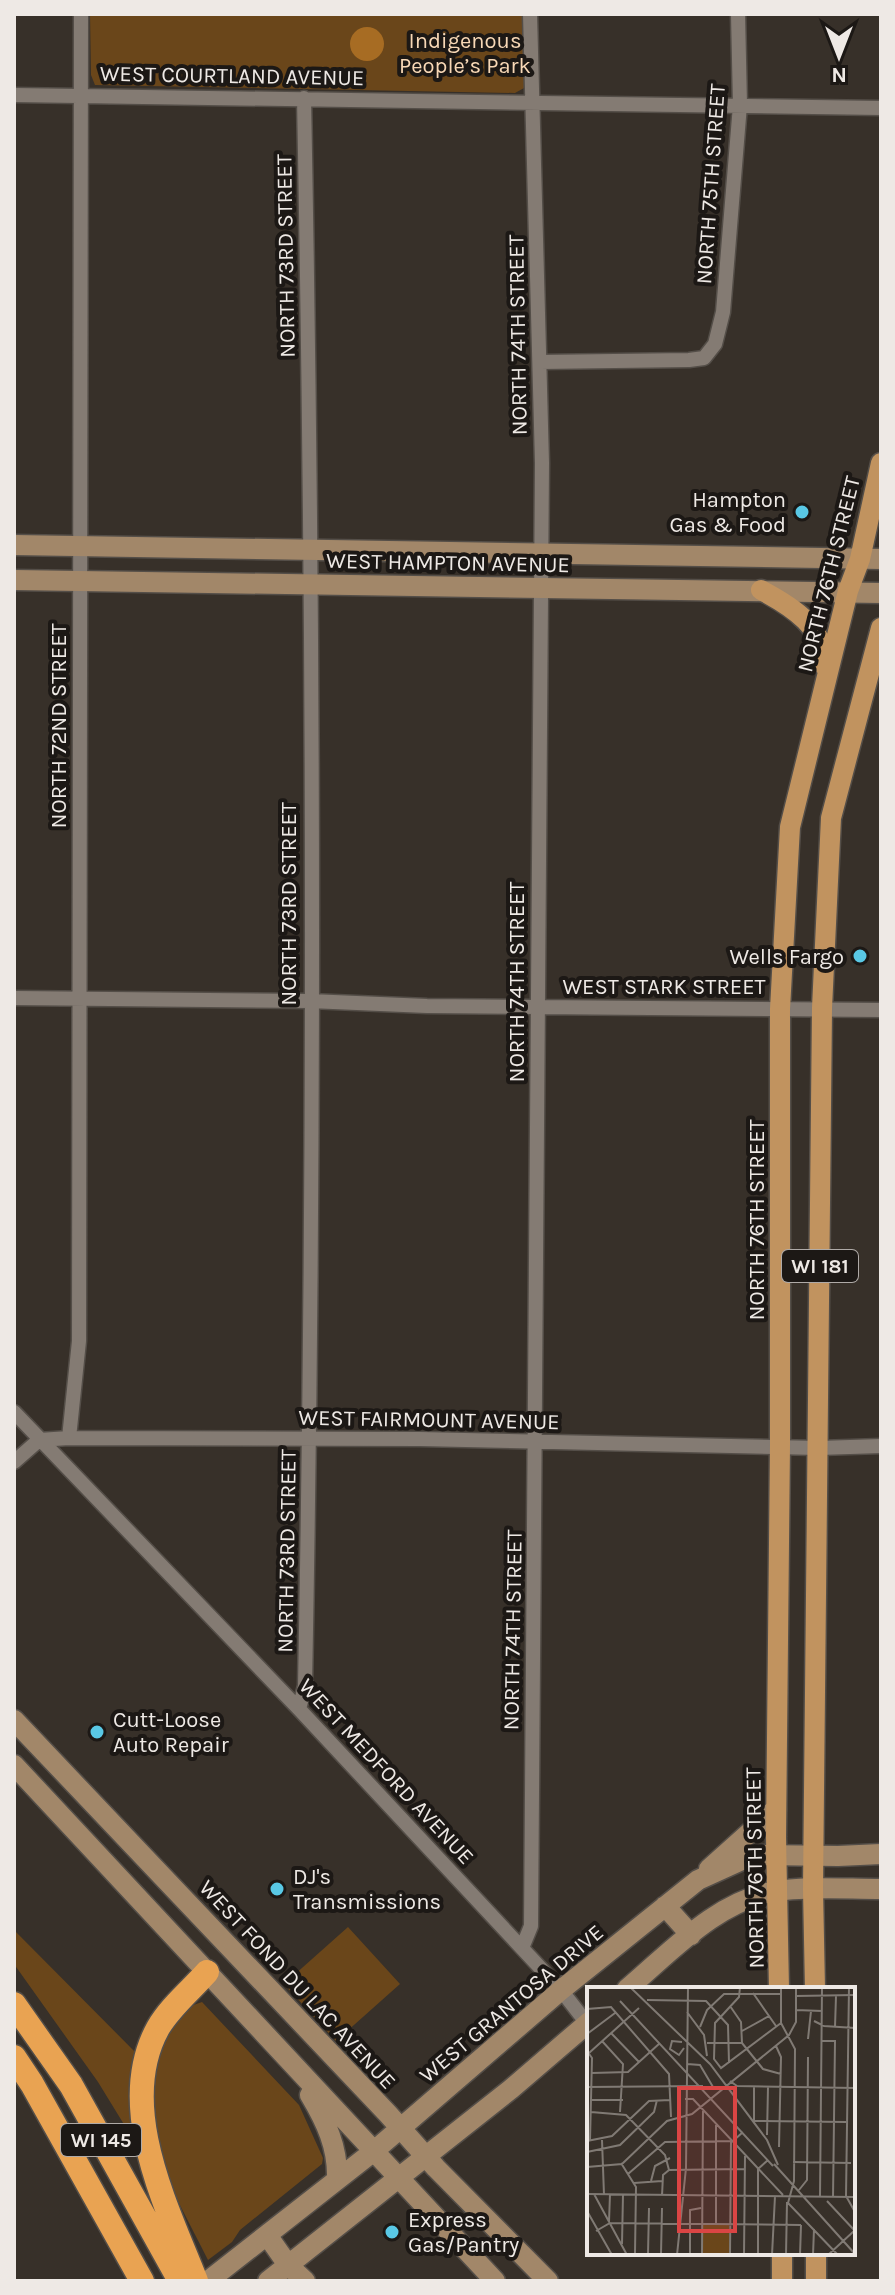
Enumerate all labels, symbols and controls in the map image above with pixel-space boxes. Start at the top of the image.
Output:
north arrow [799,16,879,96]
park label: Indigenous People’s Park [399,28,531,79]
street label: WEST COURTLAND AVENUE [100,61,364,91]
text: N [831,62,847,88]
street label: NORTH 75TH STREET [691,83,731,285]
street label: NORTH 73RD STREET [271,154,301,358]
street label: NORTH 74TH STREET [503,234,533,436]
street label: NORTH 76TH STREET [792,474,866,675]
place label: Hampton Gas & Food [670,487,786,538]
marker: Hampton Gas & Food [793,503,811,521]
street label: WEST HAMPTON AVENUE [326,548,570,578]
street label: NORTH 72ND STREET [46,623,72,829]
street label: NORTH 73RD STREET [276,802,302,1006]
street label: NORTH 74TH STREET [504,882,530,1082]
place label: Wells Fargo [729,944,844,970]
marker: Wells Fargo [851,947,869,965]
street label: WEST STARK STREET [562,974,766,1000]
street label: NORTH 76TH STREET [744,1119,770,1321]
road number: WI 181 [782,1250,858,1282]
street label: WEST FAIRMOUNT AVENUE [298,1405,560,1435]
street label: NORTH 73RD STREET [272,1449,302,1653]
street label: NORTH 74TH STREET [498,1529,528,1731]
street label: WEST MEDFORD AVENUE [293,1673,479,1870]
place label: Cutt-Loose Auto Repair [113,1707,229,1758]
marker: Cutt-Loose Auto Repair [88,1723,106,1741]
street label: NORTH 76TH STREET [740,1767,770,1969]
place label: DJ's Transmissions [293,1864,441,1915]
street label: WEST FOND DU LAC AVENUE [194,1875,401,2095]
marker: DJ's Transmissions [268,1880,286,1898]
street label: WEST GRANTOSA DRIVE [414,1919,609,2088]
inset map [587,1987,855,2255]
road number: WI 145 [61,2124,141,2156]
place label: Express Gas/Pantry [408,2207,519,2258]
marker: Express Gas/Pantry [383,2223,401,2241]

